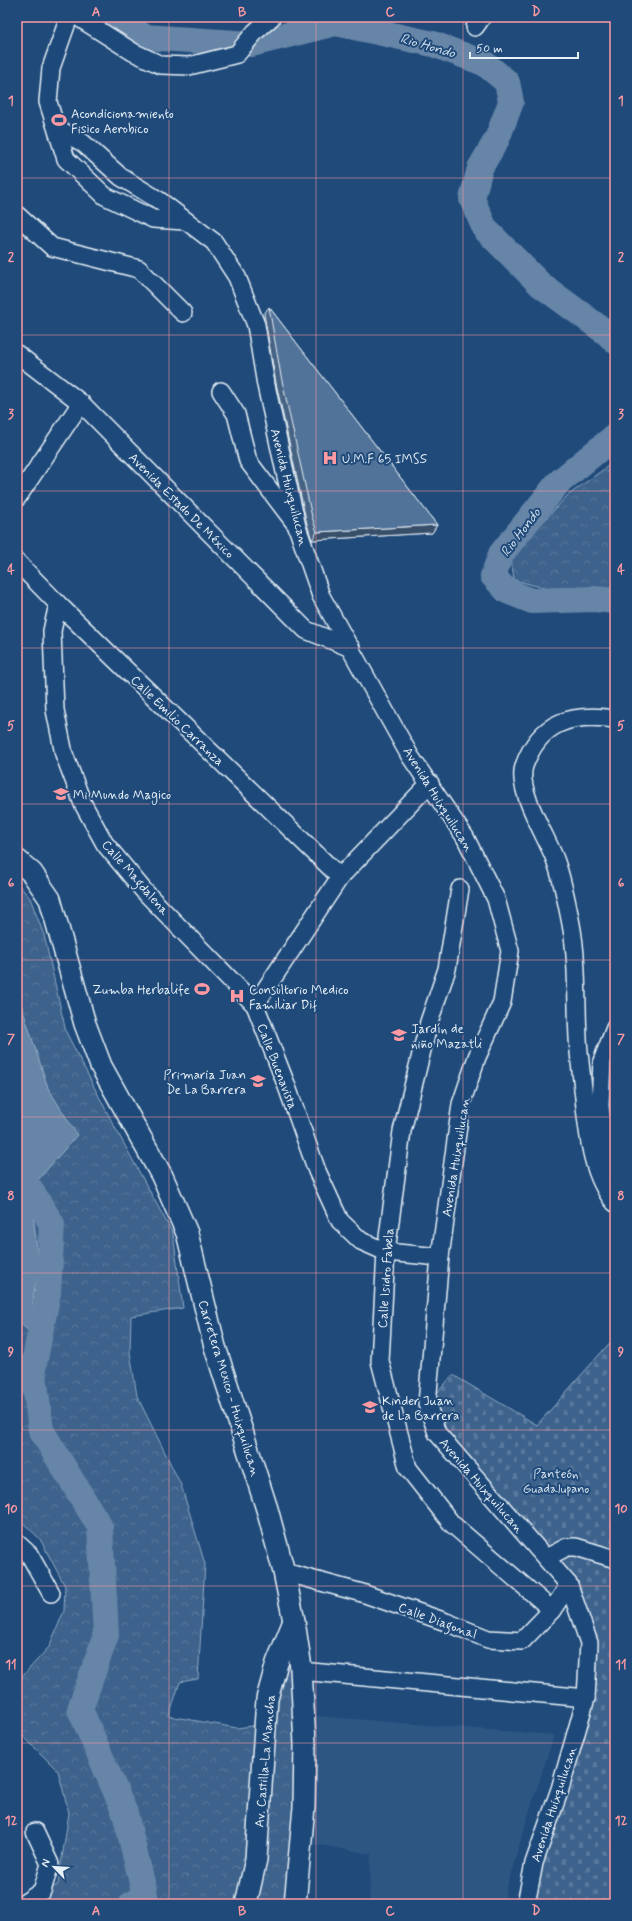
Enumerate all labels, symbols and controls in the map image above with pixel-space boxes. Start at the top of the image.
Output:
text: A [92,4,100,21]
text: B [238,4,247,21]
text: C [385,4,395,21]
text: D [532,4,541,21]
water label: Rio Hondo [398,30,458,63]
scale bar [470,34,578,60]
text: 50 m [476,41,503,57]
text: 1 [8,93,14,110]
text: 1 [618,93,624,110]
place label: Acondicionamiento Fisico Aerobico [71,106,174,138]
sports icon: Acondicionamiento Fisico Aerobico [50,111,68,129]
text: 2 [8,249,15,266]
text: 2 [618,249,625,266]
text: 3 [8,406,14,423]
text: 3 [618,406,624,423]
street label: Avenida Huixquilucan [266,427,311,548]
hospital icon: U.M.F 65 IMSS [321,449,339,467]
street label: Avenida Estado De México [124,450,237,563]
place label: U.M.F 65 IMSS [342,451,428,468]
water label: Rio Hondo [497,504,546,561]
text: 4 [7,562,15,579]
text: 4 [617,562,625,579]
street label: Calle Emilio Carranza [127,672,228,770]
text: 5 [7,718,15,735]
text: 5 [617,718,625,735]
street label: Avenida Huixquilucan [399,744,477,855]
school or university icon: Mi Mundo Magico [52,785,70,803]
place label: Mi Mundo Magico [73,787,171,805]
street label: Calle Magdalena [96,837,172,921]
text: 6 [8,875,15,892]
text: 6 [618,875,625,892]
sports icon: Zumba Herbalife [193,980,211,998]
place label: Zumba Herbalife [92,982,190,999]
place label: Consultorio Medico Familiar Dif [249,982,348,1014]
hospital icon: Consultorio Medico Familiar Dif [228,987,246,1005]
street label: Calle Buenavista [252,1021,301,1112]
place label: Jardín de niño Mazatli [411,1021,483,1053]
school or university icon: Jardín de niño Mazatli [390,1026,408,1044]
text: 7 [7,1031,15,1048]
text: 7 [617,1031,625,1048]
place label: Primaria Juan De La Barrera [164,1067,246,1099]
school or university icon: Primaria Juan De La Barrera [249,1072,267,1090]
street label: Avenida Huixquilucan [439,1096,474,1218]
text: 8 [7,1188,15,1205]
text: 8 [617,1188,625,1205]
street label: Calle Isidro Fabela [375,1227,398,1329]
street label: Carretera Mexico - Huixquilucan [194,1298,264,1479]
text: 9 [8,1344,15,1361]
text: 9 [618,1344,625,1361]
place label: Kinder Juan de La Barrera [382,1393,459,1425]
school or university icon: Kinder Juan de La Barrera [361,1398,379,1416]
street label: Avenida Huixquilucan [435,1435,527,1537]
park label: Panteón Guadalupano [523,1466,589,1498]
text: 10 [4,1501,18,1518]
text: 10 [614,1501,628,1518]
street label: Calle Diagonal [395,1599,479,1645]
text: 11 [5,1657,17,1674]
text: 11 [615,1657,627,1674]
street label: Av. Castilla-La Mancha [251,1694,280,1828]
street label: Avenida Huixquilucan [528,1745,581,1864]
text: 12 [5,1813,17,1830]
text: 12 [615,1813,627,1830]
north arrow [34,1847,74,1887]
text: N [38,1857,54,1869]
text: A [92,1903,100,1920]
text: B [238,1903,247,1920]
text: C [385,1903,395,1920]
text: D [532,1903,541,1920]

